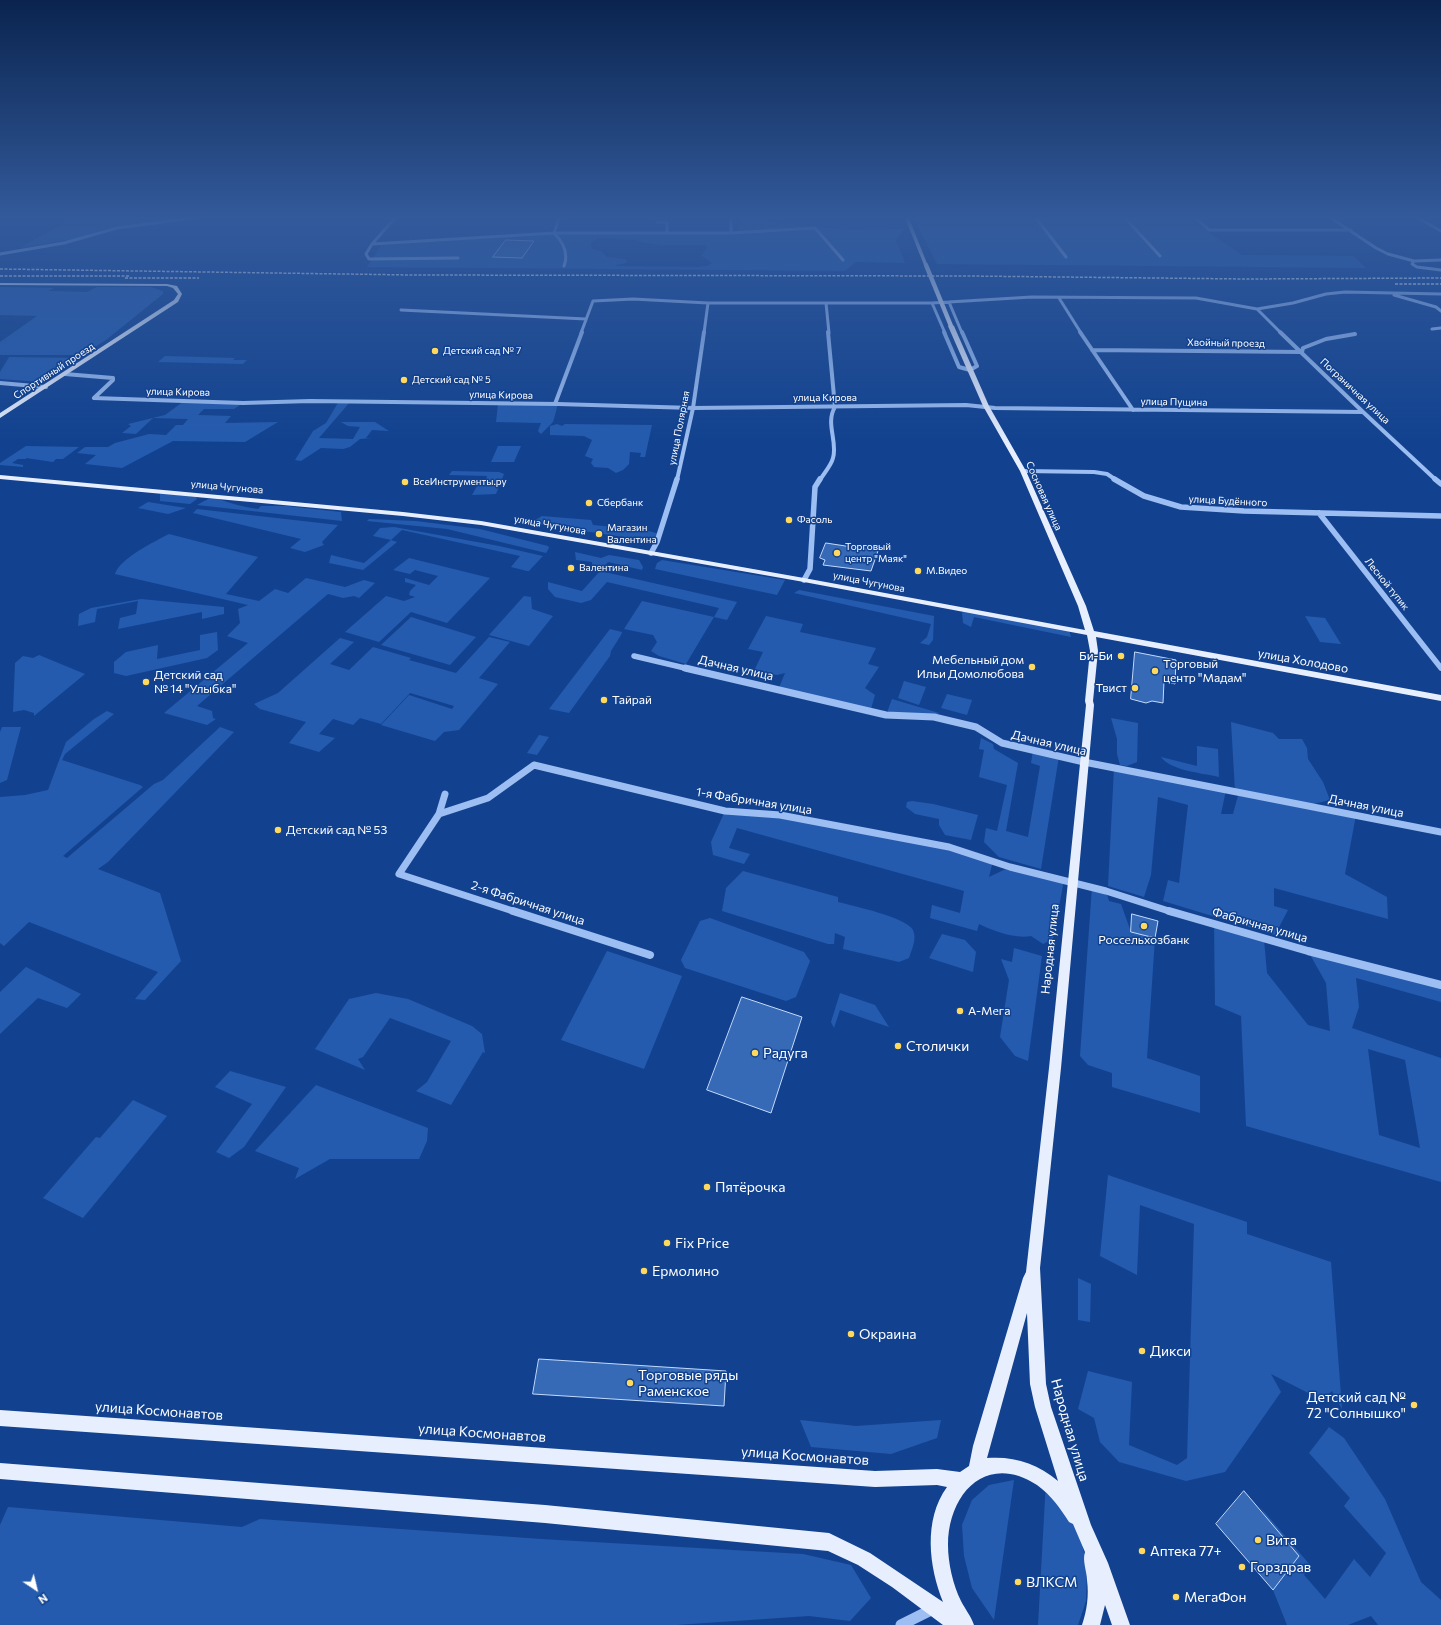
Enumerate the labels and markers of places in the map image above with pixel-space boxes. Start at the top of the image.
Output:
place label: Детский сад № 7 [443,345,521,357]
marker: Детский сад № 7 [430,346,440,356]
place label: Детский сад № 5 [412,374,491,386]
marker: Детский сад № 5 [399,375,409,385]
place label: ВсеИнструменты.ру [413,476,507,488]
marker: ВсеИнструменты.ру [400,477,410,487]
place label: Сбербанк [597,497,643,509]
marker: Сбербанк [584,498,594,508]
place label: Фасоль [797,514,832,526]
marker: Фасоль [784,515,794,525]
place label: Магазин Валентина [607,522,657,546]
marker: Магазин Валентина [594,529,604,539]
place label: Торговый центр "Маяк" [845,541,907,564]
marker: Торговый центр "Маяк" [832,548,842,558]
place label: Валентина [579,562,629,574]
marker: Валентина [566,563,576,573]
place label: М.Видео [926,565,967,577]
marker: М.Видео [913,566,923,576]
place label: Би-Би [1079,649,1113,663]
marker: Би-Би [1116,651,1126,661]
place label: Мебельный дом Ильи Домолюбова [917,653,1024,681]
place label: Торговый центр "Мадам" [1163,657,1246,685]
marker: Мебельный дом Ильи Домолюбова [1027,662,1037,672]
marker: Торговый центр "Мадам" [1150,666,1160,676]
place label: Детский сад № 14 "Улыбка" [154,668,236,696]
marker: Детский сад № 14 "Улыбка" [141,677,151,687]
place label: Твист [1095,681,1127,695]
marker: Твист [1130,683,1140,693]
place label: Тайрай [612,693,652,707]
marker: Тайрай [599,695,609,705]
place label: Детский сад № 53 [286,823,387,837]
marker: Детский сад № 53 [273,825,283,835]
marker: Россельхозбанк [1139,921,1149,931]
place label: Россельхозбанк [1098,933,1190,947]
place label: А-Мега [968,1004,1010,1018]
marker: А-Мега [955,1006,965,1016]
place label: Столички [906,1038,969,1054]
marker: Столички [893,1041,903,1051]
place label: Радуга [763,1045,808,1061]
marker: Радуга [750,1048,760,1058]
place label: Пятёрочка [715,1179,785,1195]
marker: Пятёрочка [702,1182,712,1192]
place label: Fix Price [675,1235,729,1251]
marker: Fix Price [662,1238,672,1248]
place label: Ермолино [652,1263,719,1279]
marker: Ермолино [639,1266,649,1276]
place label: Окраина [859,1326,917,1342]
marker: Окраина [846,1329,856,1339]
place label: Дикси [1150,1343,1191,1359]
marker: Дикси [1137,1346,1147,1356]
place label: Торговые ряды Раменское [638,1367,738,1400]
marker: Торговые ряды Раменское [625,1378,635,1388]
place label: Детский сад № 72 "Солнышко" [1307,1389,1406,1422]
marker: Детский сад № 72 "Солнышко" [1409,1400,1419,1410]
place label: Вита [1266,1532,1297,1548]
marker: Вита [1253,1535,1263,1545]
place label: Аптека 77+ [1150,1543,1222,1559]
marker: Аптека 77+ [1137,1546,1147,1556]
place label: Горздрав [1250,1559,1311,1575]
marker: Горздрав [1237,1562,1247,1572]
place label: ВЛКСМ [1026,1574,1077,1590]
marker: ВЛКСМ [1013,1577,1023,1587]
place label: МегаФон [1184,1589,1246,1605]
marker: МегаФон [1171,1592,1181,1602]

